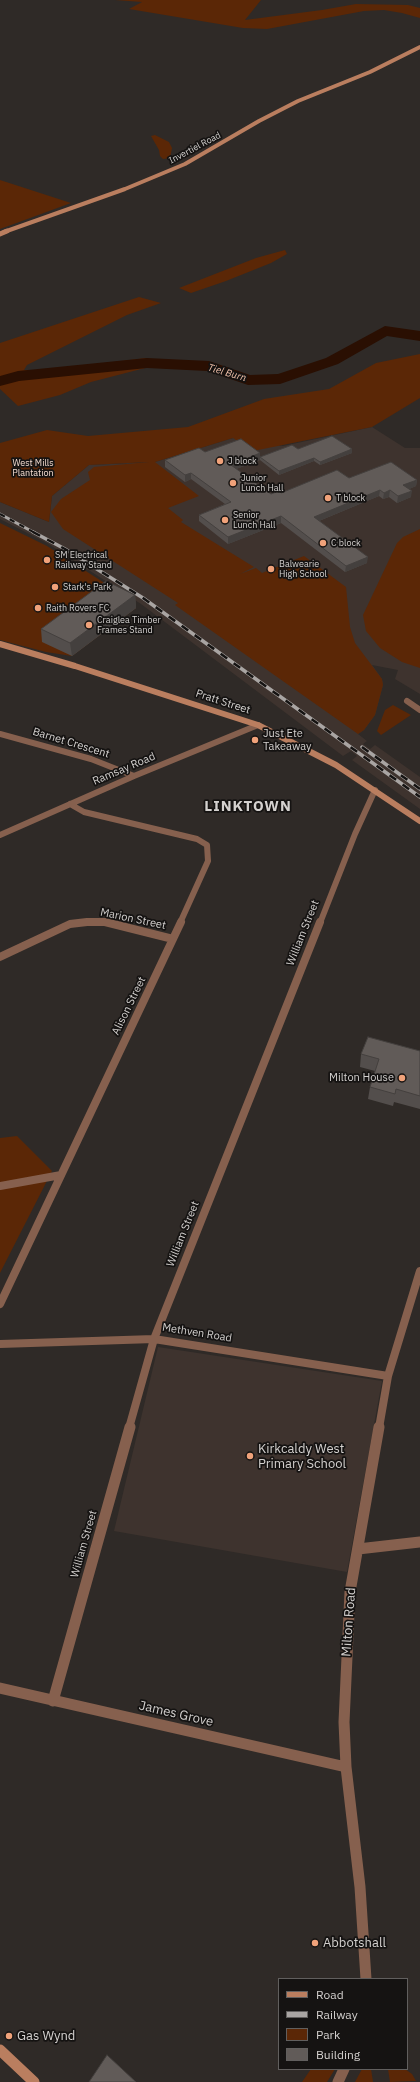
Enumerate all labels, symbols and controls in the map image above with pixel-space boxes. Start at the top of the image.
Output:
street label: Invertiel Road [167,130,223,166]
water label: Tiel Burn [206,362,248,384]
marker: J block [215,456,225,466]
place label: J block [228,456,257,466]
park label: West Mills Plantation [12,458,54,479]
place label: Junior Lunch Hall [241,473,283,494]
marker: Junior Lunch Hall [228,478,238,488]
marker: T block [323,493,333,503]
place label: T block [336,493,365,503]
place label: Senior Lunch Hall [233,510,275,531]
marker: Senior Lunch Hall [220,515,230,525]
marker: C block [318,538,328,548]
place label: C block [331,538,361,548]
place label: SM Electrical Railway Stand [55,550,112,571]
marker: SM Electrical Railway Stand [42,555,52,565]
place label: Balwearie High School [279,559,327,580]
marker: Balwearie High School [266,564,276,574]
marker: Stark's Park [50,582,60,592]
place label: Stark's Park [63,582,111,592]
marker: Raith Rovers FC [33,603,43,613]
place label: Raith Rovers FC [46,603,109,613]
place label: Craiglea Timber Frames Stand [97,615,161,636]
marker: Craiglea Timber Frames Stand [84,620,94,630]
street label: Pratt Street [194,687,252,717]
street label: Barnet Crescent [31,725,111,761]
place label: Just Ete Takeaway [263,727,312,753]
marker: Just Ete Takeaway [250,735,260,745]
street label: Ramsay Road [91,750,157,788]
district label: LINKTOWN [204,798,292,816]
street label: William Street [284,898,322,968]
street label: Marion Street [99,906,167,932]
street label: Alison Street [109,975,149,1037]
place label: Milton House [329,1071,394,1085]
marker: Milton House [397,1073,407,1083]
street label: William Street [164,1199,202,1269]
street label: Methven Road [161,1321,233,1345]
place label: Kirkcaldy West Primary School [258,1441,346,1472]
marker: Kirkcaldy West Primary School [245,1451,255,1461]
street label: William Street [68,1509,100,1579]
street label: Milton Road [339,1587,359,1657]
street label: James Grove [137,1698,215,1730]
place label: Abbotshall [323,1935,386,1951]
marker: Abbotshall [310,1938,320,1948]
legend [278,1978,408,2070]
text: Road [316,1987,344,2002]
text: Railway [316,2007,358,2022]
text: Park [316,2027,340,2042]
place label: Gas Wynd [17,2028,75,2044]
marker: Gas Wynd [4,2031,14,2041]
text: Building [316,2047,360,2062]

